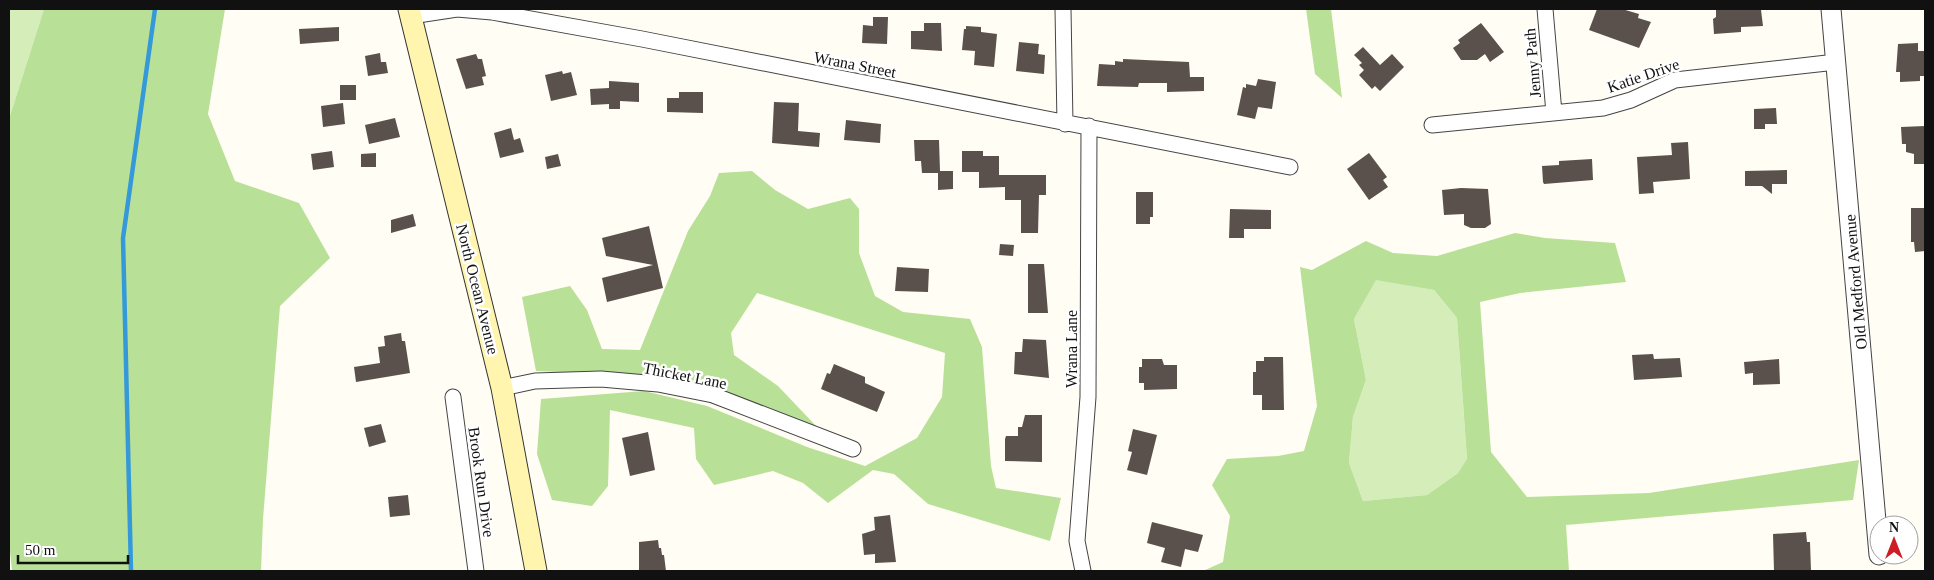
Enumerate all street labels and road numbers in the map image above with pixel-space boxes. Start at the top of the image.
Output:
street label: Jenny Path [1521,27,1545,98]
street label: Wrana Street [812,48,898,81]
street label: Katie Drive [1605,55,1681,96]
street label: Old Medford Avenue [1841,214,1870,350]
street label: North Ocean Avenue [453,222,502,356]
street label: Wrana Lane [1063,310,1080,388]
street label: Thicket Lane [642,359,728,392]
street label: Brook Run Drive [465,426,498,538]

